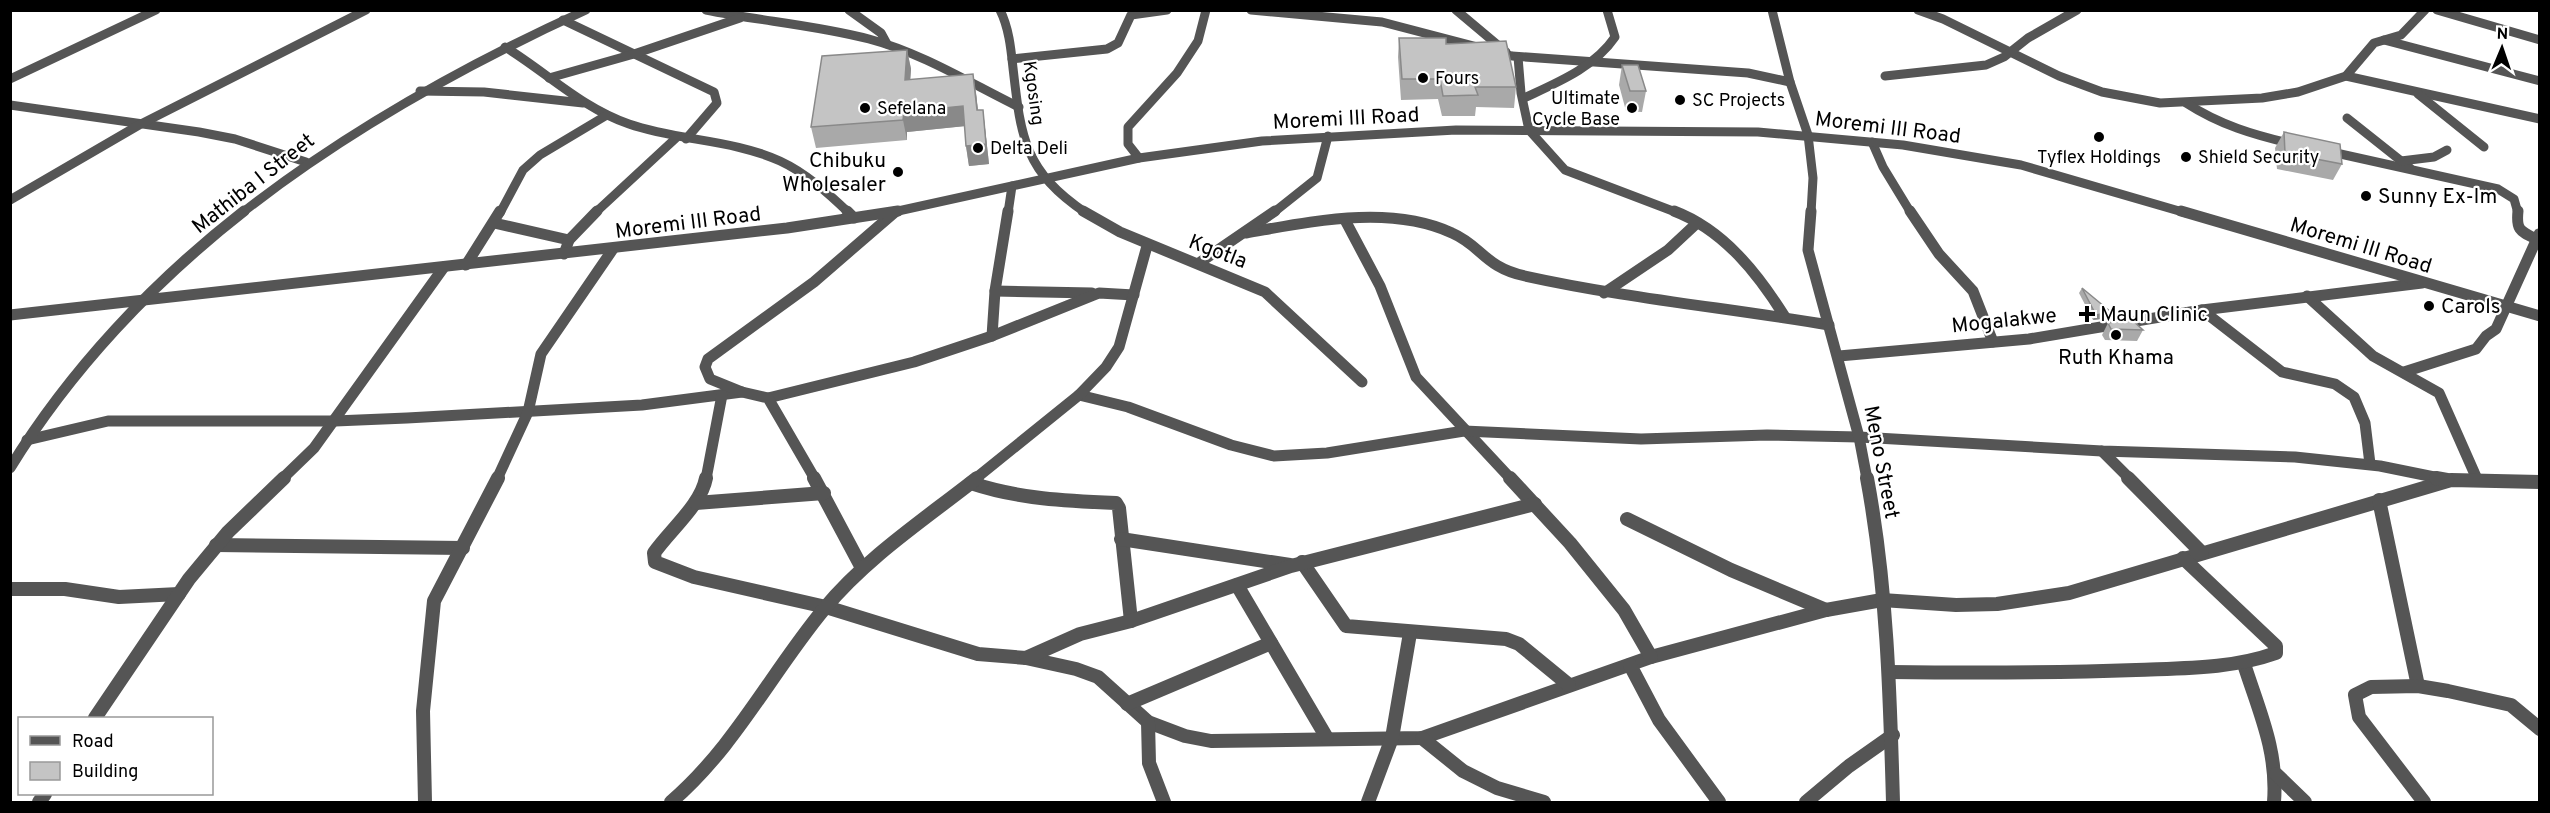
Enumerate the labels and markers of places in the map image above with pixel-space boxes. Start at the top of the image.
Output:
place label: Fours [1435,68,1479,91]
marker: Fours [1416,71,1430,85]
place label: Ultimate Cycle Base [1532,88,1620,132]
place label: SC Projects [1692,90,1785,113]
marker: SC Projects [1673,93,1687,107]
place label: Sefelana [877,98,946,121]
marker: Sefelana [858,101,872,115]
marker: Ultimate Cycle Base [1625,101,1639,115]
marker: Tyflex Holdings [2092,130,2106,144]
place label: Delta Deli [990,138,1068,161]
marker: Delta Deli [971,141,985,155]
place label: Tyflex Holdings [2037,147,2161,170]
place label: Shield Security [2198,147,2319,170]
place label: Chibuku Wholesaler [782,148,886,199]
marker: Shield Security [2179,150,2193,164]
marker: Chibuku Wholesaler [891,165,905,179]
place label: Sunny Ex-Im [2378,184,2497,211]
marker: Sunny Ex-Im [2359,189,2373,203]
place label: Carols [2441,294,2501,321]
marker: Carols [2422,299,2436,313]
place label: Maun Clinic [2100,302,2208,329]
marker: Maun Clinic [2078,305,2096,323]
marker: Ruth Khama [2109,328,2123,342]
place label: Ruth Khama [2058,345,2174,372]

